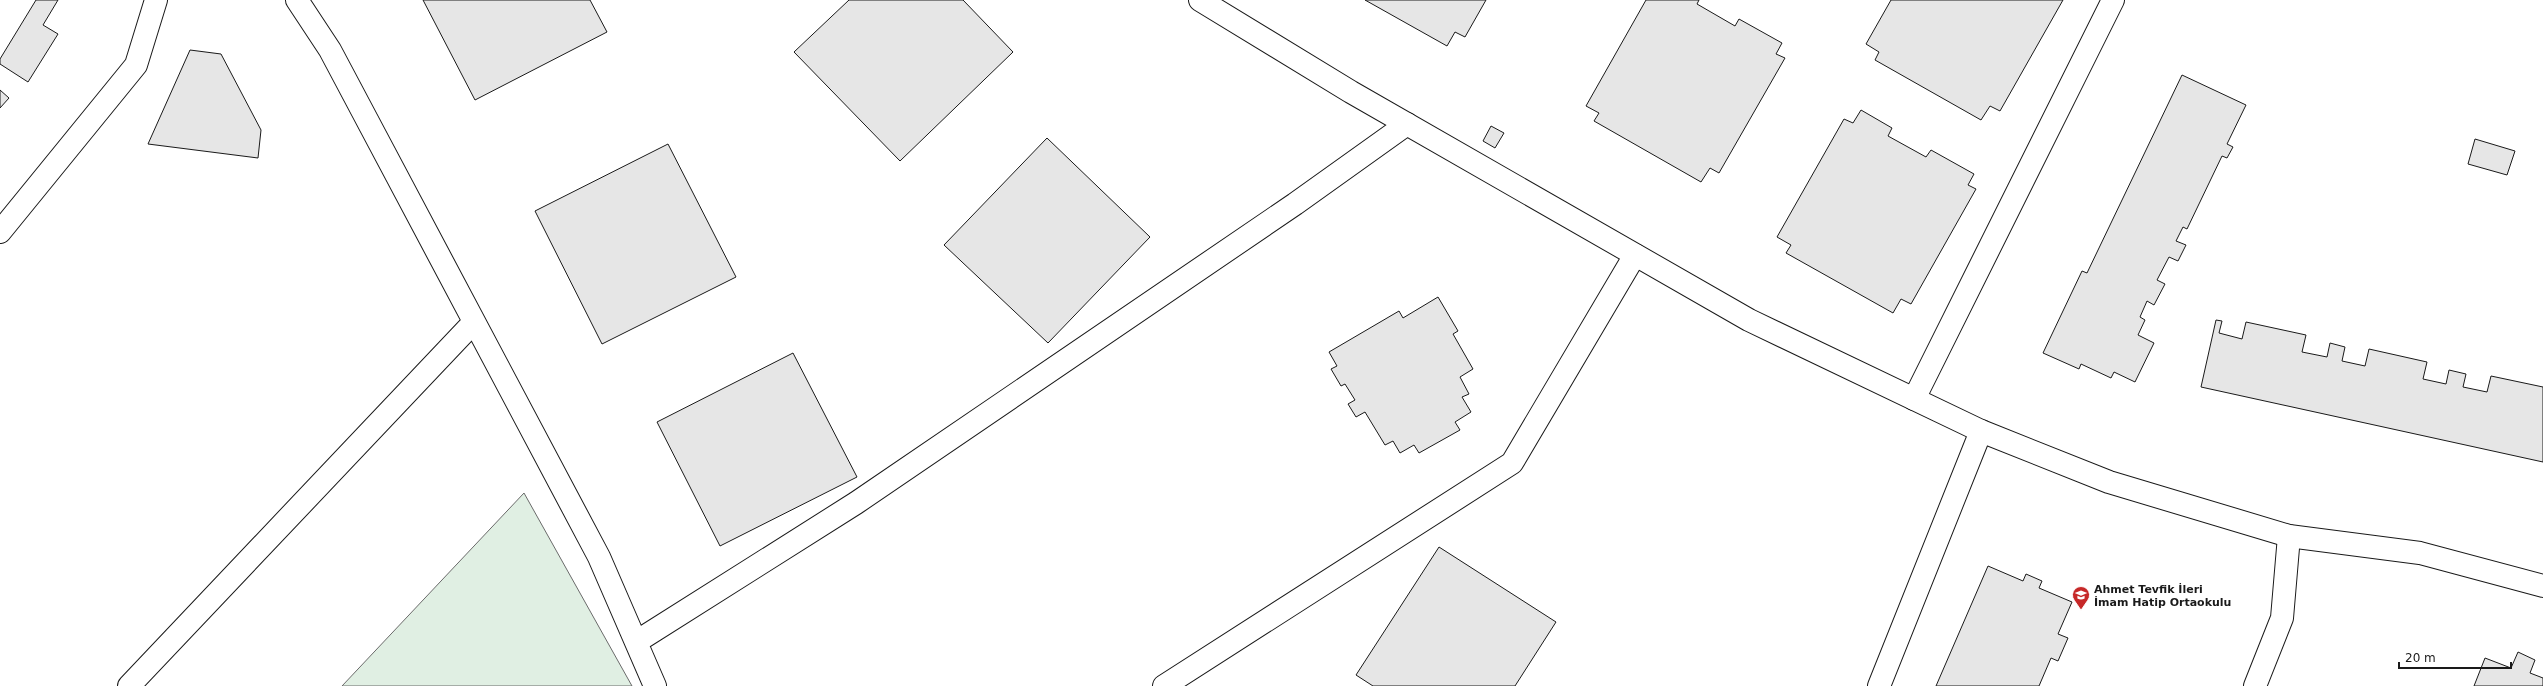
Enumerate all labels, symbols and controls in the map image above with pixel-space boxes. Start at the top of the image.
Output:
place label: Ahmet Tevfik İleri İmam Hatip Ortaokulu [2094,582,2231,609]
school or university icon: Ahmet Tevfik İleri İmam Hatip Ortaokulu [2071,585,2091,610]
scale bar [2399,644,2511,670]
text: 20 m [2405,651,2436,665]

